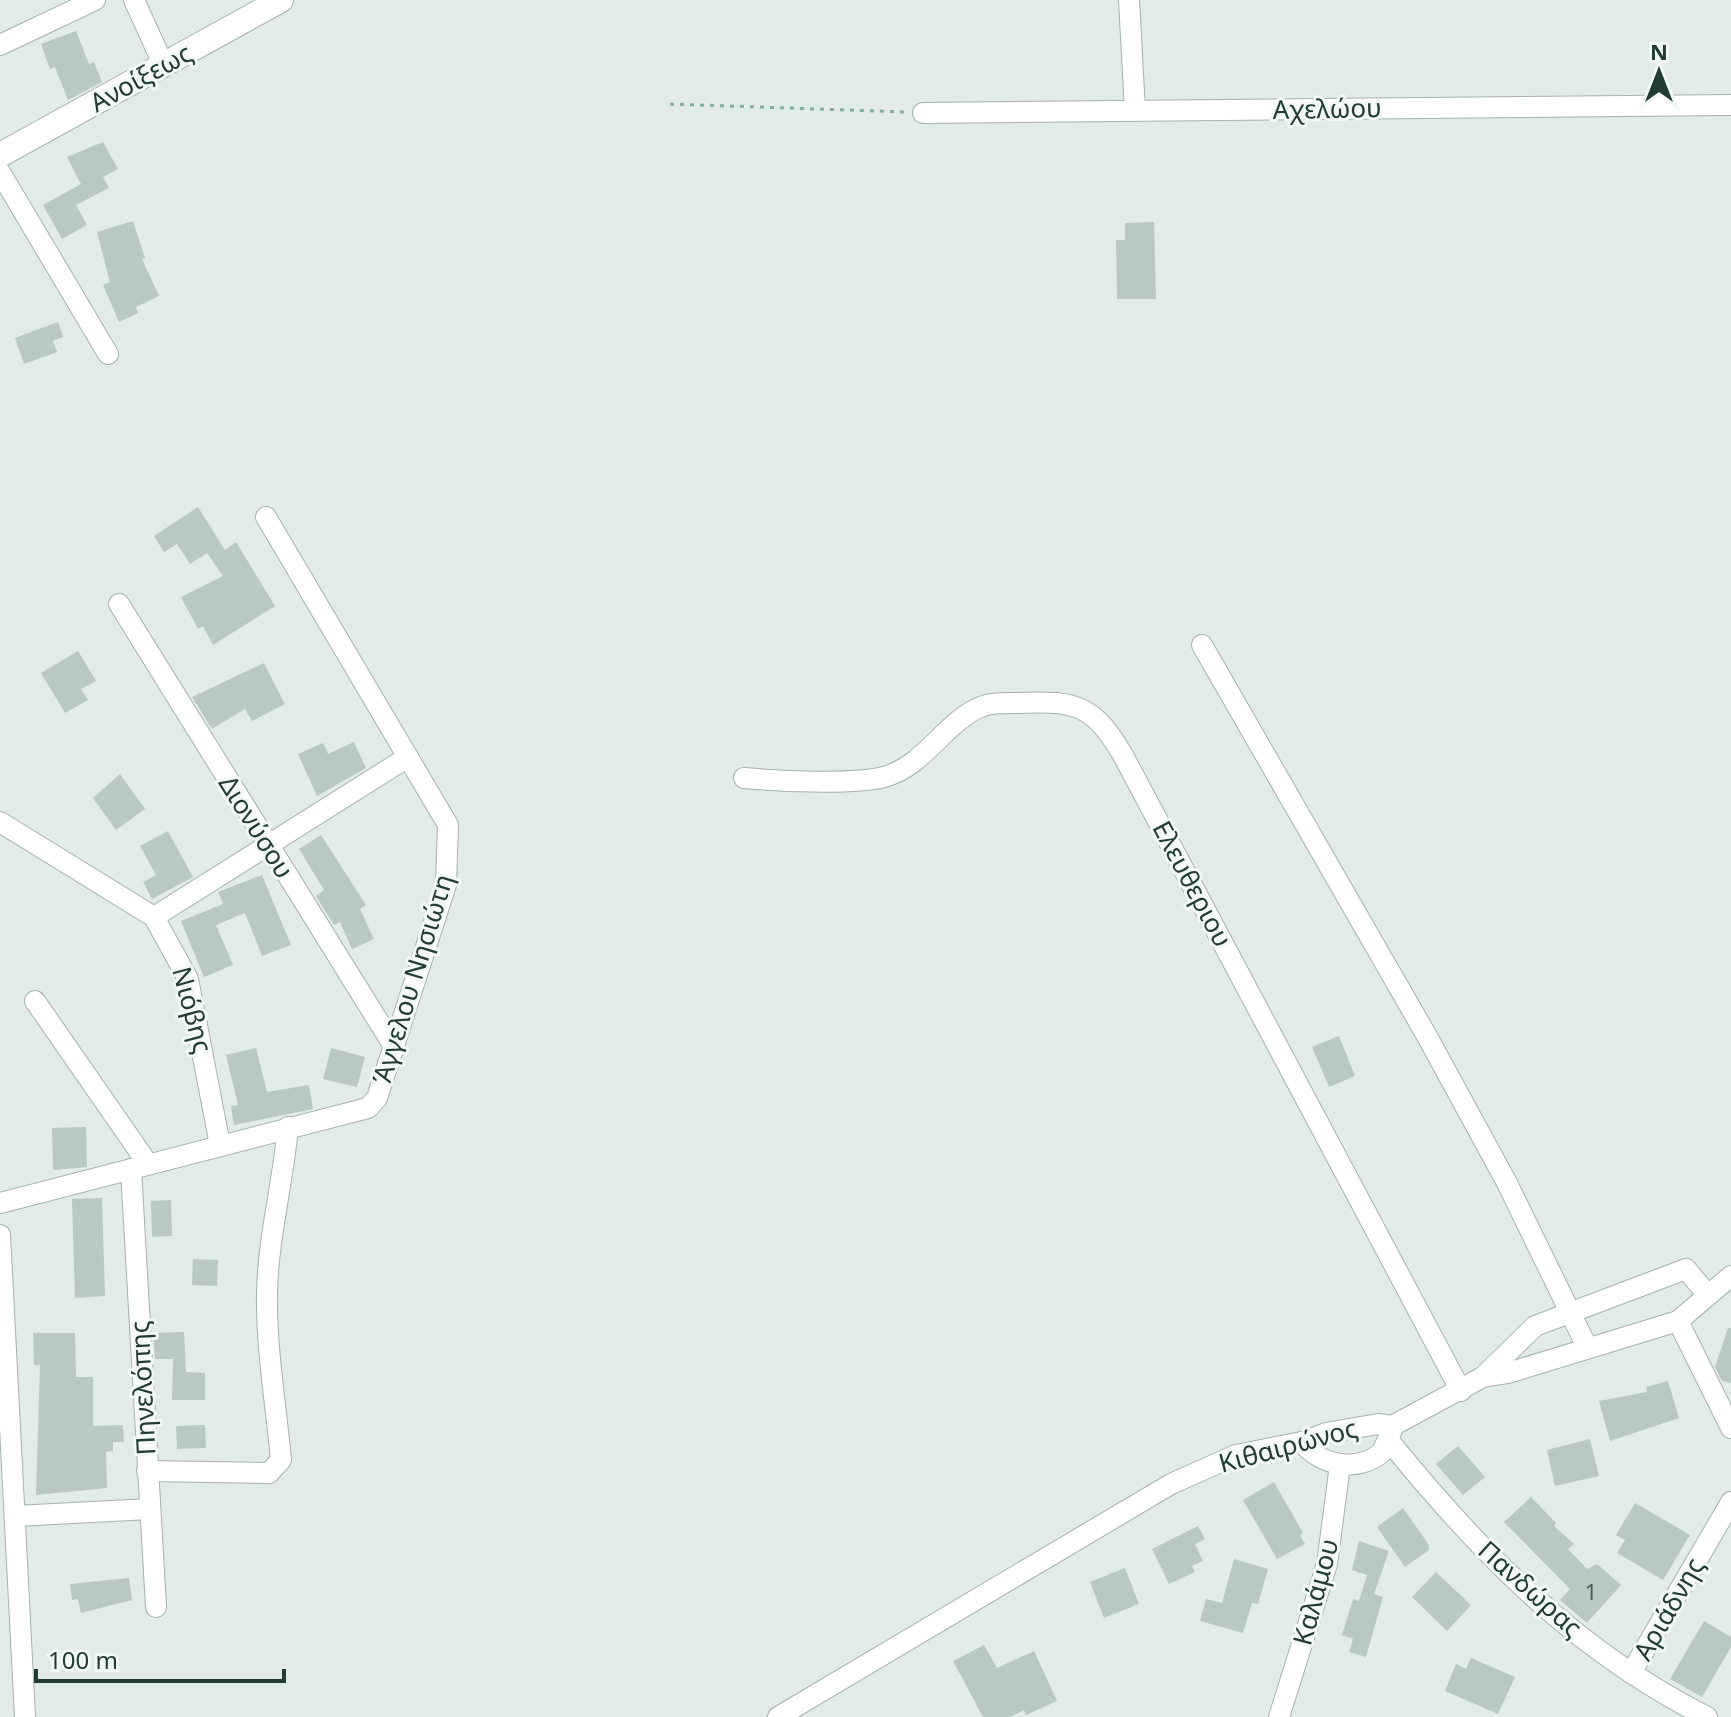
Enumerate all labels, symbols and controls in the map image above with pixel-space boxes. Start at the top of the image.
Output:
north arrow [1619,32,1699,112]
street label: Ανοίξεως [83,34,198,120]
text: N [1650,36,1668,66]
street label: Αχελώου [1272,89,1382,127]
street label: Διονύσου [211,768,303,885]
street label: Ελευθεριου [1145,814,1241,953]
street label: Άγγελου Νησιώτη [363,869,461,1088]
street label: Νιόβης [164,963,222,1057]
street label: Πηνελόπης [121,1320,163,1456]
street label: Κιθαιρώνος [1215,1409,1361,1481]
street label: Πανδώρας [1471,1532,1590,1645]
street label: Καλάμου [1284,1534,1347,1649]
street label: Αριάδνης [1624,1551,1712,1666]
house number: 1 [1585,1576,1597,1606]
scale bar [36,1633,284,1683]
text: 100 m [48,1643,118,1676]

